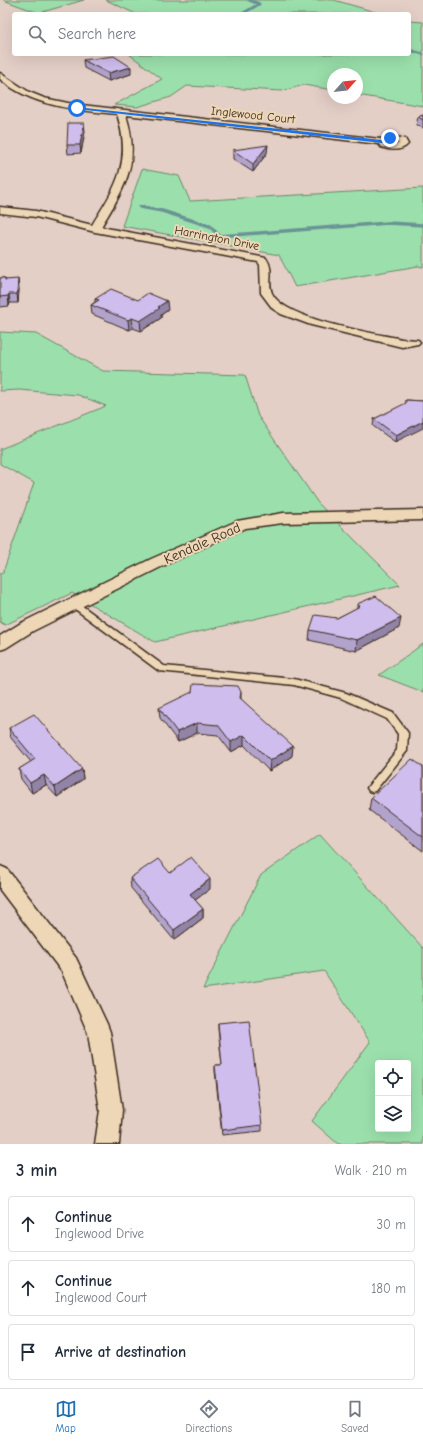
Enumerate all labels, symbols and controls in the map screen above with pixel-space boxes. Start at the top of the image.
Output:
search box [12,12,411,56]
icon: search [26,23,48,45]
text: Search here [58,25,136,43]
north arrow [327,68,363,104]
route start [68,99,86,117]
street label: Inglewood Court [210,104,296,126]
route end [381,129,399,147]
street label: Harrington Drive [173,223,261,253]
street label: Kendale Road [161,519,243,568]
map controls [375,1060,411,1132]
button: locate [375,1060,411,1096]
button: layers [375,1096,411,1132]
text: 3 min [16,1161,57,1180]
text: Walk · 210 m [335,1163,407,1178]
text: Continue [55,1208,112,1226]
icon: ahead [17,1213,39,1235]
text: 30 m [376,1217,406,1232]
text: Inglewood Drive [55,1226,144,1241]
text: Continue [55,1272,112,1290]
icon: ahead [17,1277,39,1299]
text: 180 m [371,1281,406,1296]
text: Inglewood Court [55,1290,146,1305]
icon: arrive [17,1341,39,1363]
text: Arrive at destination [55,1343,186,1361]
tab: Map [55,1398,77,1435]
tab: Directions [186,1398,232,1435]
tab: Saved [341,1398,368,1435]

